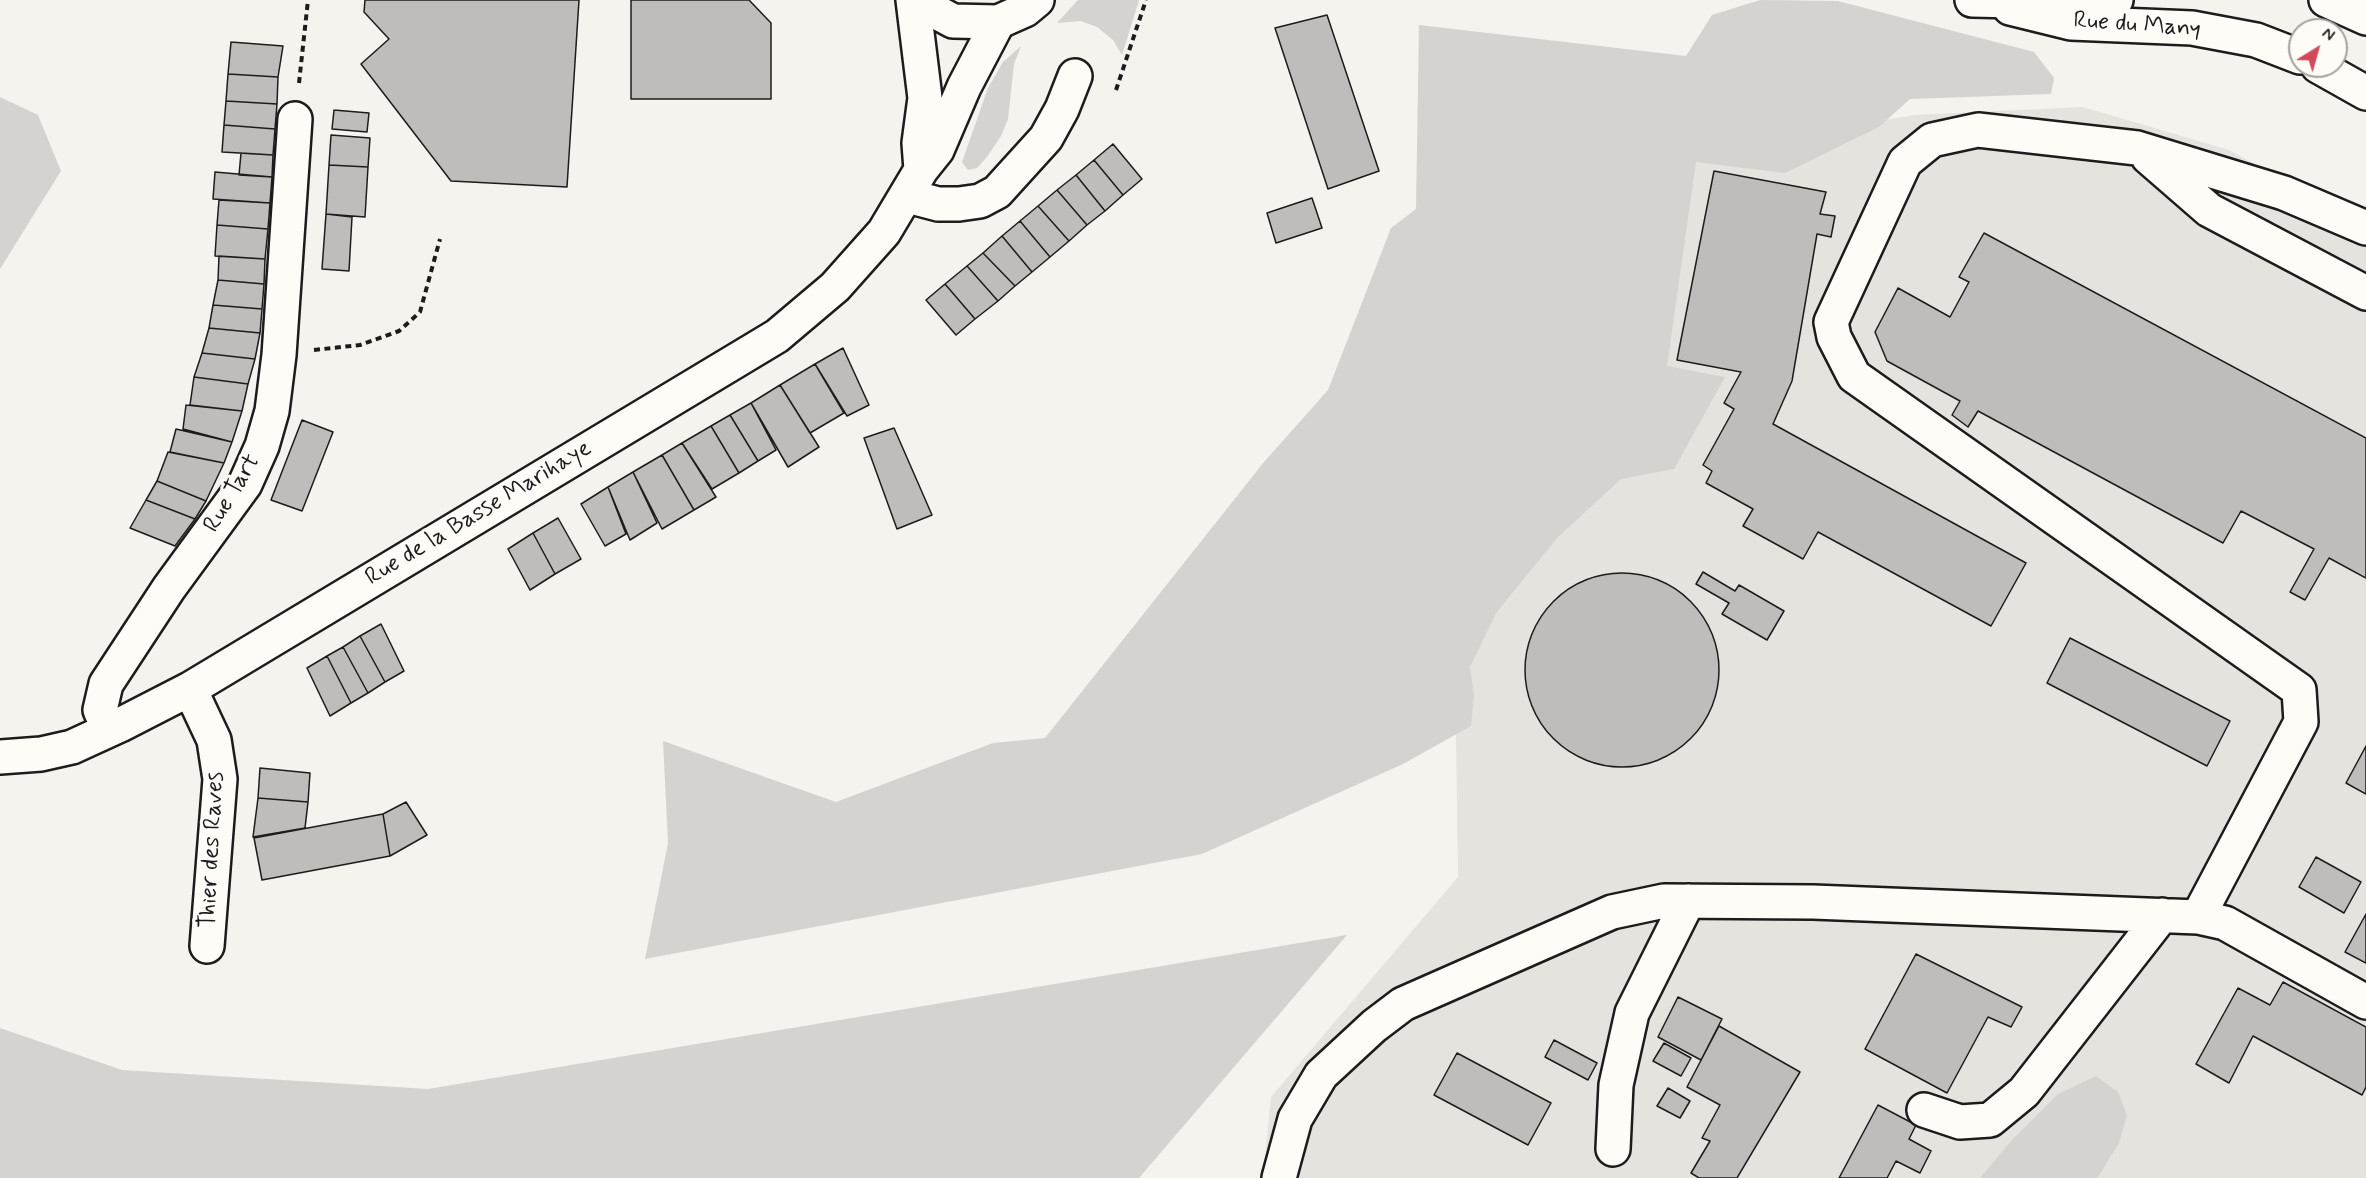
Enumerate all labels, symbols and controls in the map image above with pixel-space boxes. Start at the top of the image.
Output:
street label: Rue du Many [2072,7,2202,45]
north arrow [2288,18,2348,78]
text: N [2317,23,2339,46]
street label: Rue de la Basse Marihaye [361,435,597,593]
street label: Rue Tart [198,450,268,538]
street label: Thier des Raves [195,771,231,929]

